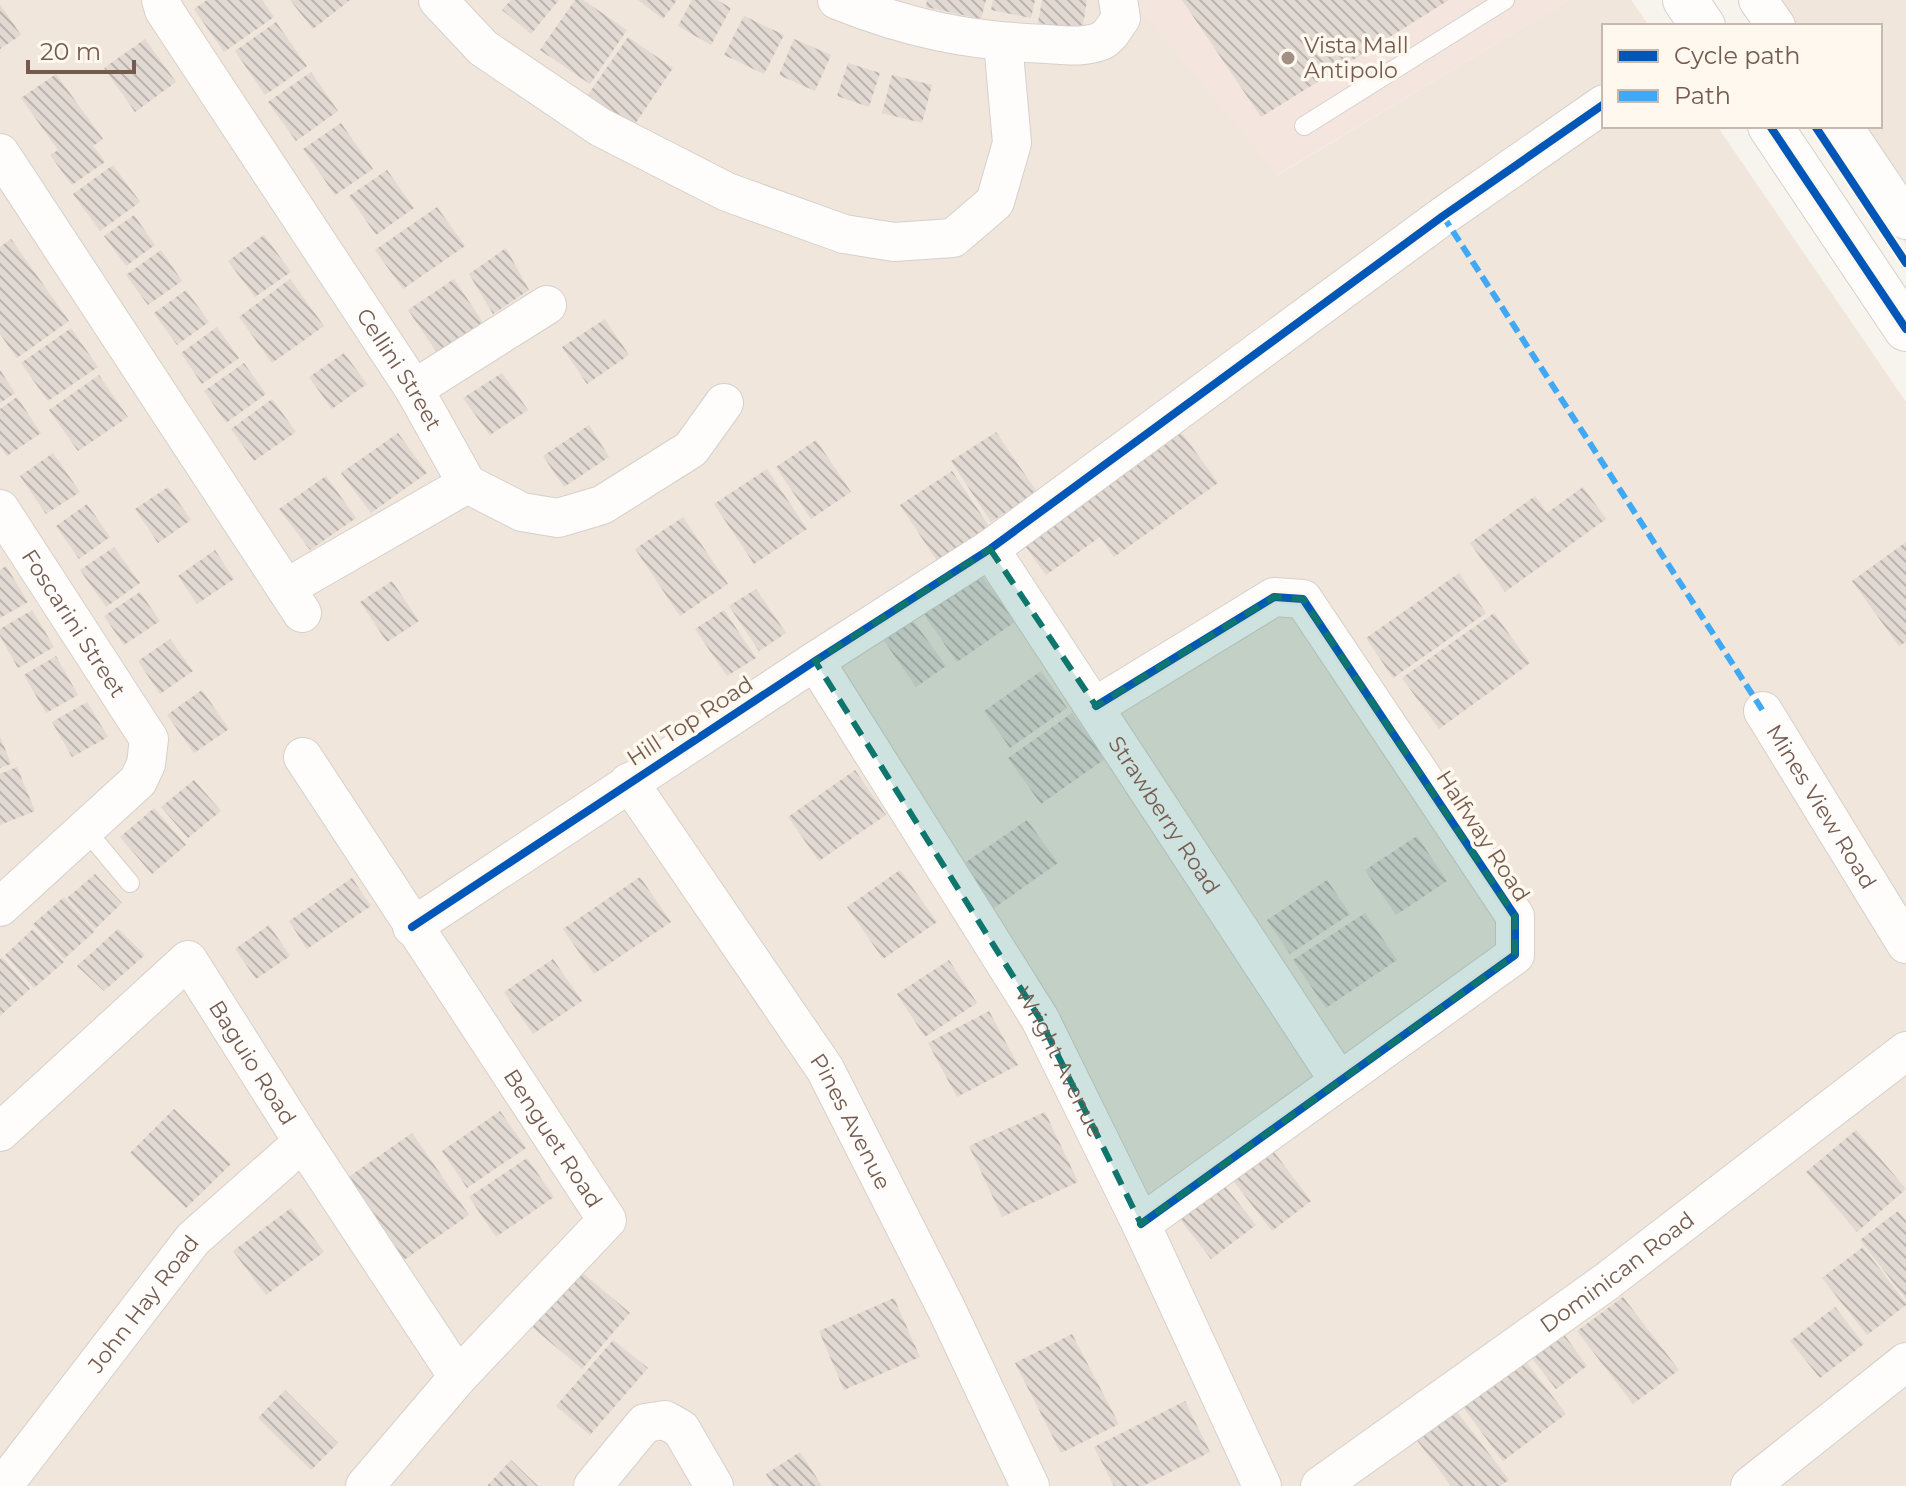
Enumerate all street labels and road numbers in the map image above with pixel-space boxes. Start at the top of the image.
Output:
street label: Cellini Street [351,303,448,435]
street label: Foscarini Street [16,544,132,702]
street label: Hill Top Road [622,670,758,772]
street label: Mines View Road [1761,719,1882,894]
street label: Strawberry Road [1103,731,1226,899]
street label: Halfway Road [1431,765,1535,907]
street label: Wright Avenue [1010,981,1110,1142]
street label: Baguio Road [203,995,302,1130]
street label: Pines Avenue [805,1048,897,1194]
street label: Benguet Road [498,1064,609,1213]
street label: Dominican Road [1535,1206,1699,1338]
street label: John Hay Road [81,1230,205,1379]

